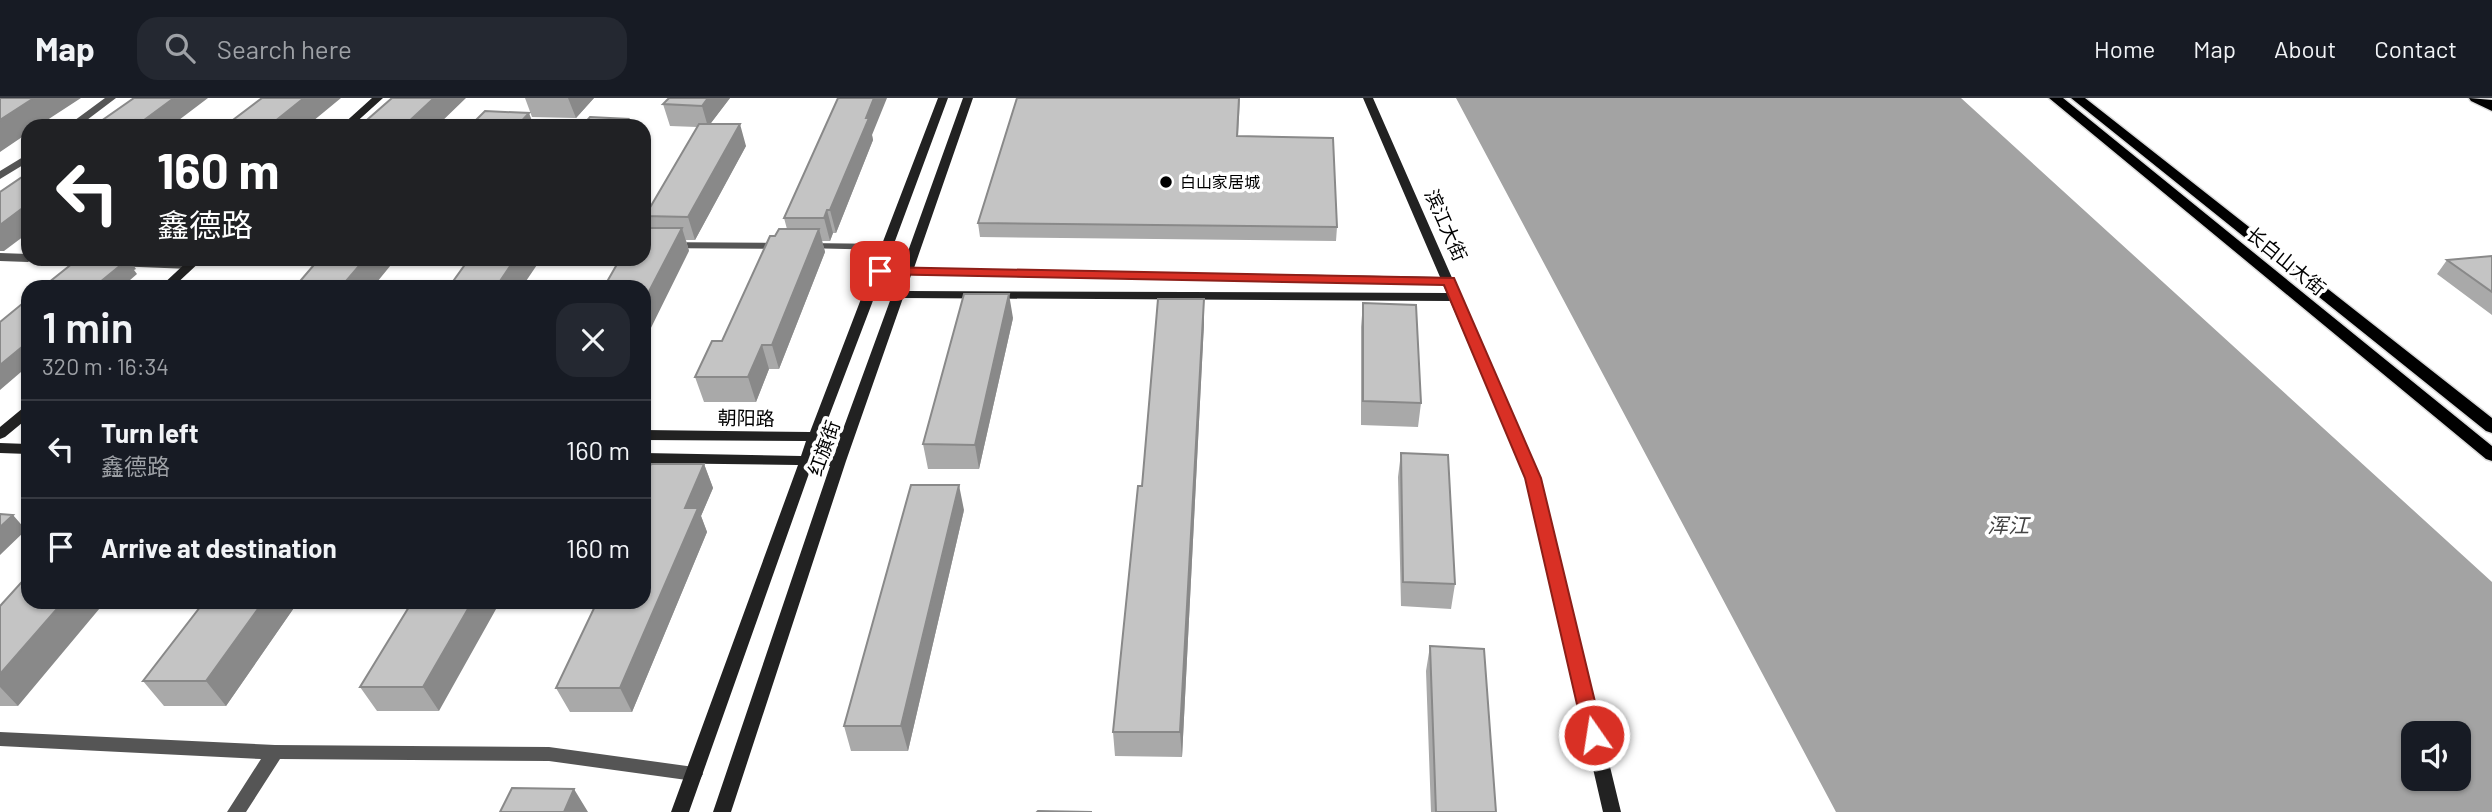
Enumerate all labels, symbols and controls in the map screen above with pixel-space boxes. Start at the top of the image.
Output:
search box [137,17,627,80]
text: Map [35,28,95,68]
icon: search [161,29,199,67]
text: Search here [217,33,352,64]
text: Home [2094,34,2155,63]
text: Map [2193,34,2236,63]
text: About [2274,34,2336,63]
text: Contact [2374,34,2457,63]
text: 160 m [157,140,279,199]
icon: left [42,147,133,238]
place label: 白山家居城 [1180,172,1260,191]
marker: 白山家居城 [1158,174,1174,190]
street label: 滨江大街 [1420,185,1472,264]
text: 鑫德路 [157,205,253,243]
street label: 长白山大街 [2242,222,2330,299]
pin [850,241,910,301]
icon: arrive [861,252,899,290]
text: 1 min [42,301,134,351]
button: close [556,303,630,377]
text: 320 m · 16:34 [42,352,169,380]
street label: 朝阳路 [717,406,775,429]
text: Turn left [101,417,199,448]
street label: 红旗街 [803,417,844,479]
icon: left [42,430,80,468]
text: 160 m [566,434,630,465]
text: 鑫德路 [101,452,170,480]
water label: 浑江 [1987,512,2031,537]
icon: arrive [42,528,80,566]
text: Arrive at destination [101,532,337,563]
text: 160 m [566,532,630,563]
position arrow [1557,698,1631,772]
map controls [2401,721,2471,791]
button: sound [2401,721,2471,791]

